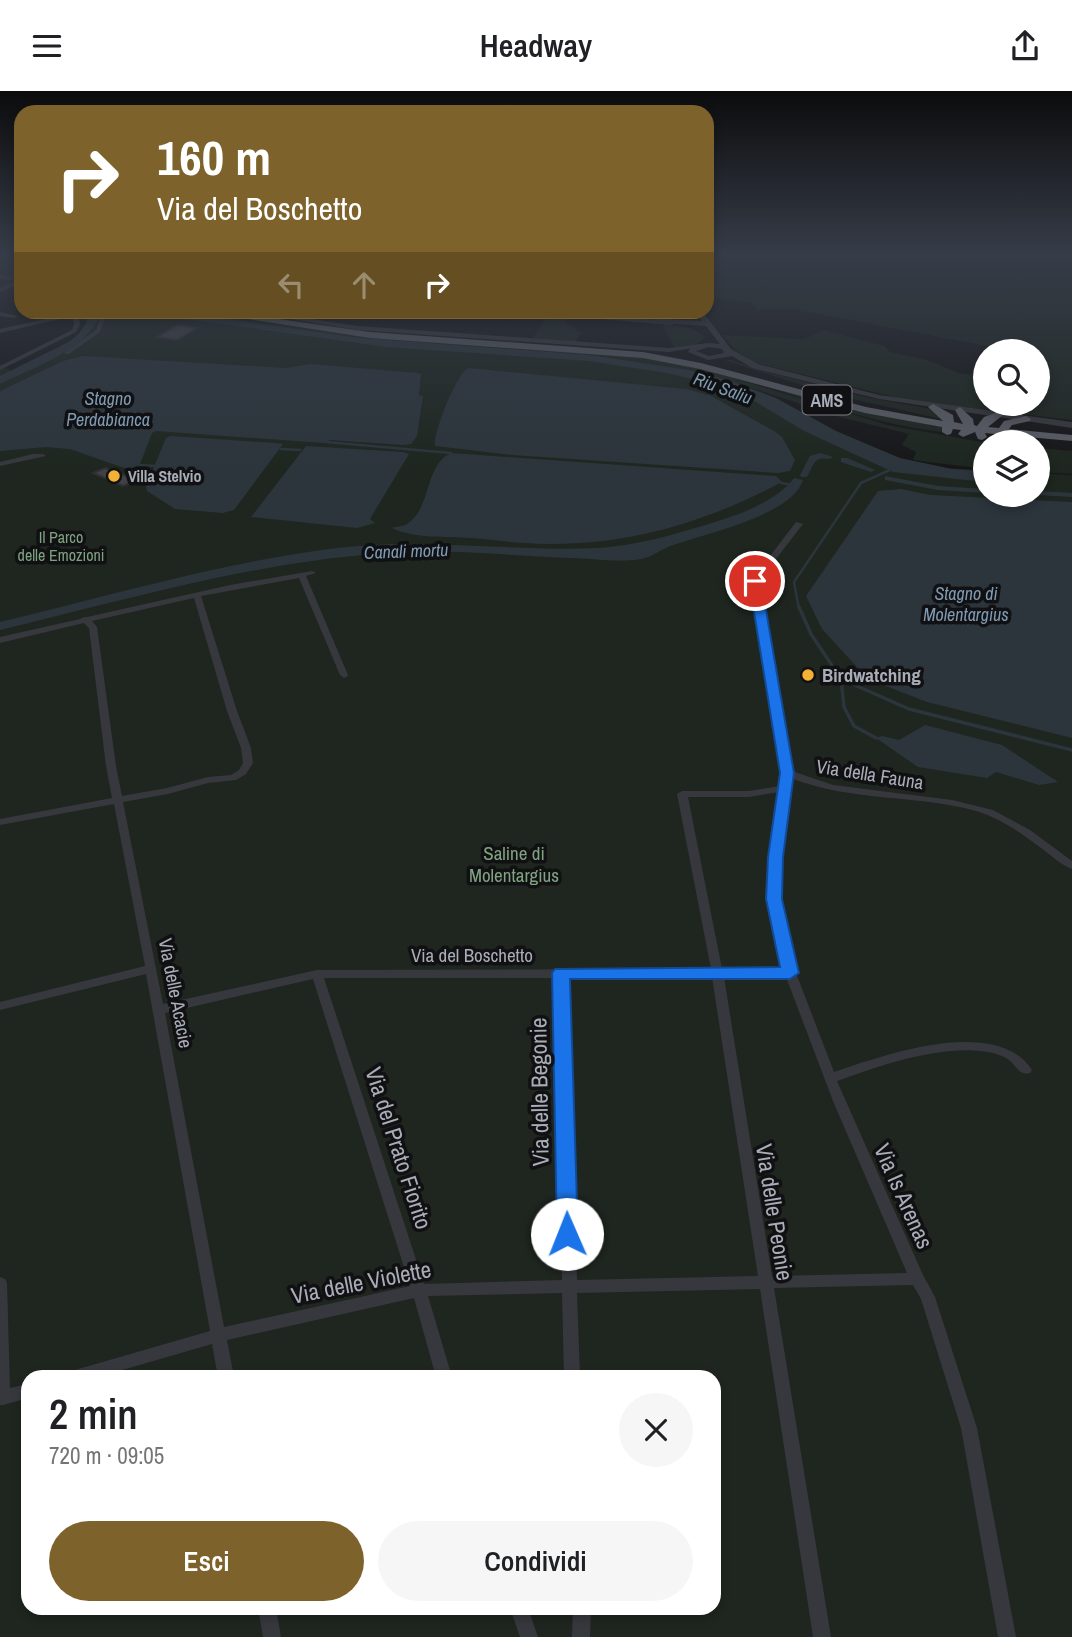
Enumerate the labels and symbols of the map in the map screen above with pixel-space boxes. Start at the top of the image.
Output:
water label: Riu Saliu [690,366,756,410]
water label: Stagno Perdabianca [66,386,150,432]
road number: AMS [802,386,852,415]
place label: Villa Stelvio [128,465,201,487]
marker: Villa Stelvio [106,468,122,484]
park label: Il Parco delle Emozioni [18,526,104,566]
water label: Canali mortu [363,537,449,565]
pin [725,551,785,611]
water label: Stagno di Molentargius [923,581,1009,627]
place label: Birdwatching [822,662,921,688]
marker: Birdwatching [800,667,816,683]
street label: Via della Fauna [815,753,926,795]
park label: Saline di Molentargius [469,840,559,888]
street label: Via delle Acacie [153,936,199,1050]
street label: Via del Boschetto [411,942,533,968]
street label: Via delle Begonie [522,1017,556,1167]
street label: Via del Prato Fiorito [358,1063,440,1233]
street label: Via Is Arenas [867,1139,941,1253]
street label: Via delle Peonie [749,1141,801,1283]
position arrow [530,1197,604,1271]
street label: Via delle Violette [288,1253,434,1311]

